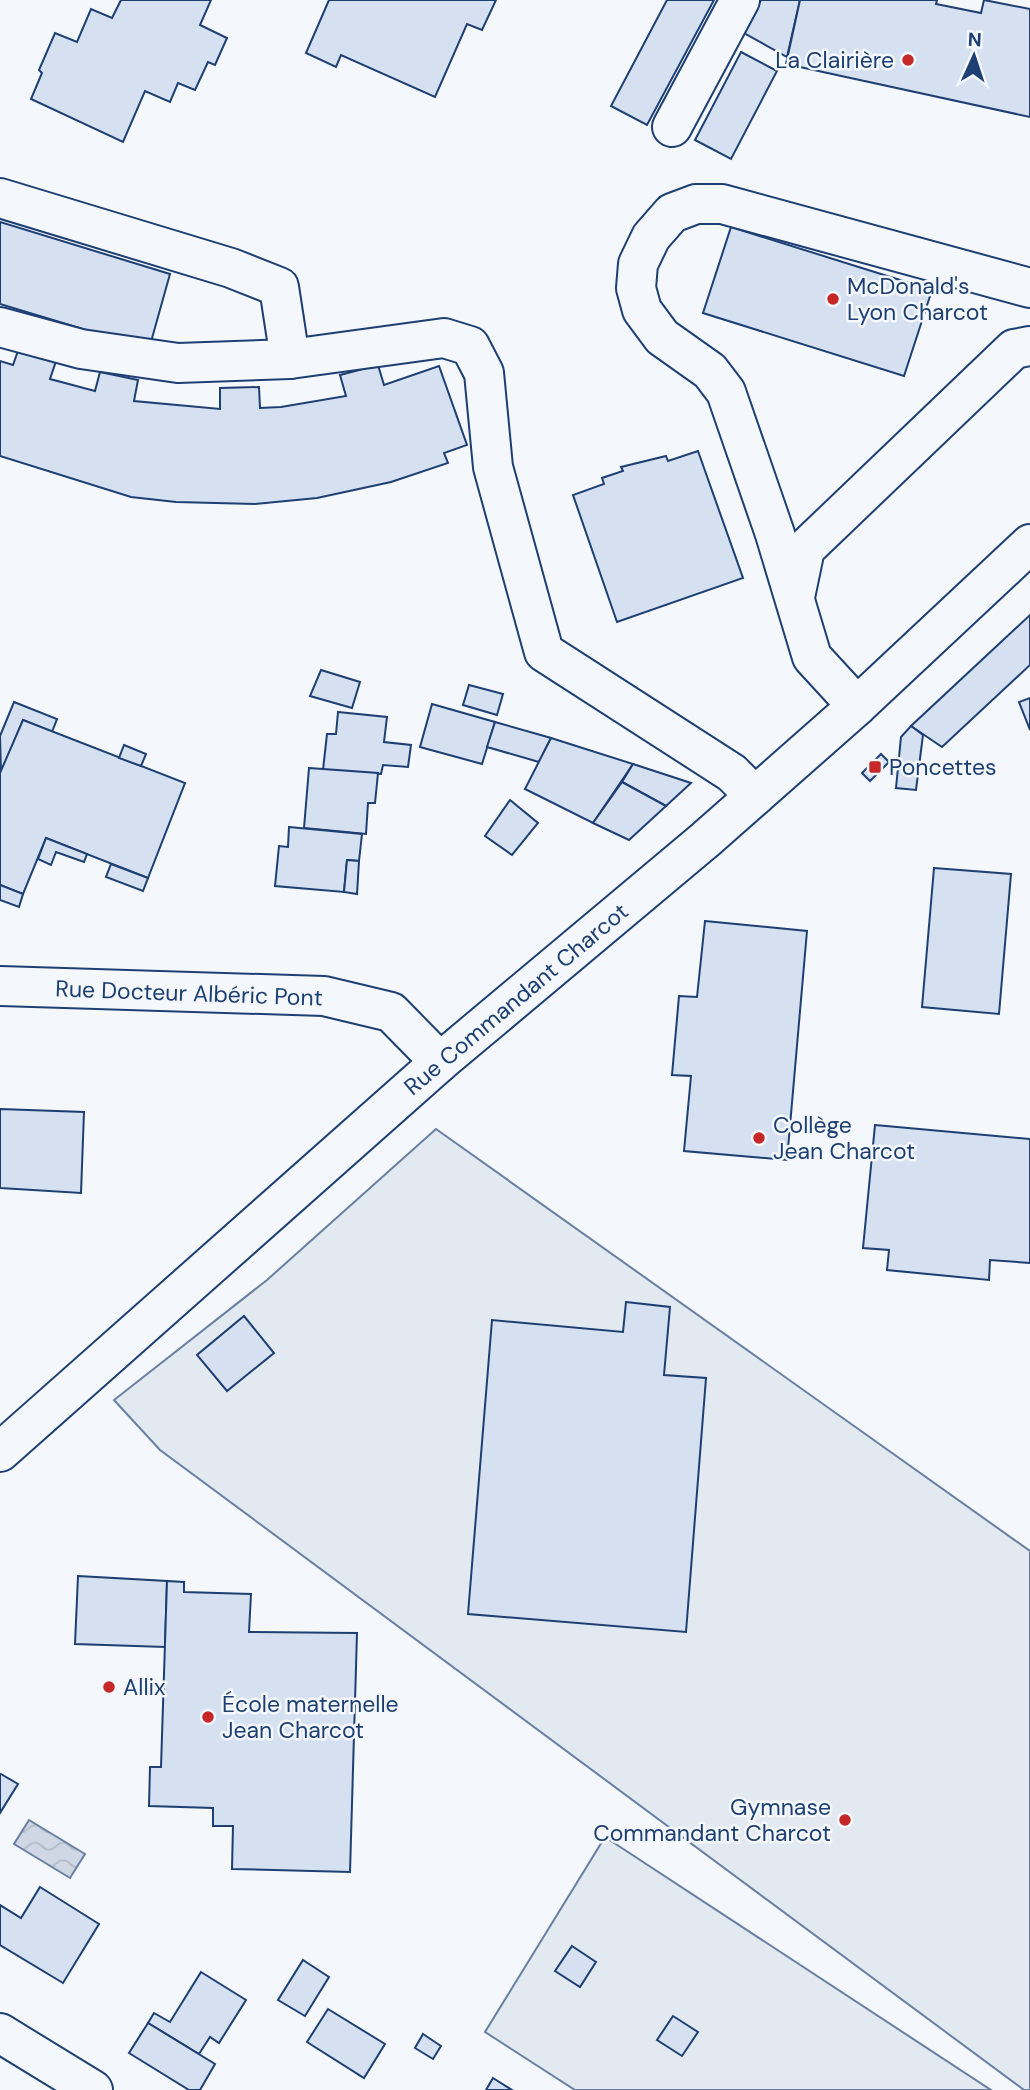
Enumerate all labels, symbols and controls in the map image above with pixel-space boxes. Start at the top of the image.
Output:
north arrow [939,21,1009,91]
text: N [967,27,982,52]
place label: La Clairière [775,45,894,75]
marker: La Clairière [900,52,916,68]
place label: McDonald's Lyon Charcot [847,271,988,327]
marker: McDonald's Lyon Charcot [825,291,841,307]
place label: Poncettes [889,752,997,782]
marker: Poncettes [867,759,883,775]
street label: Rue Commandant Charcot [398,896,634,1102]
street label: Rue Docteur Albéric Pont [55,973,323,1013]
place label: Collège Jean Charcot [773,1110,915,1166]
marker: Collège Jean Charcot [751,1130,767,1146]
place label: Allix [123,1672,165,1702]
marker: Allix [101,1679,117,1695]
place label: École maternelle Jean Charcot [222,1689,399,1745]
marker: École maternelle Jean Charcot [200,1709,216,1725]
place label: Gymnase Commandant Charcot [593,1792,831,1848]
marker: Gymnase Commandant Charcot [837,1812,853,1828]

